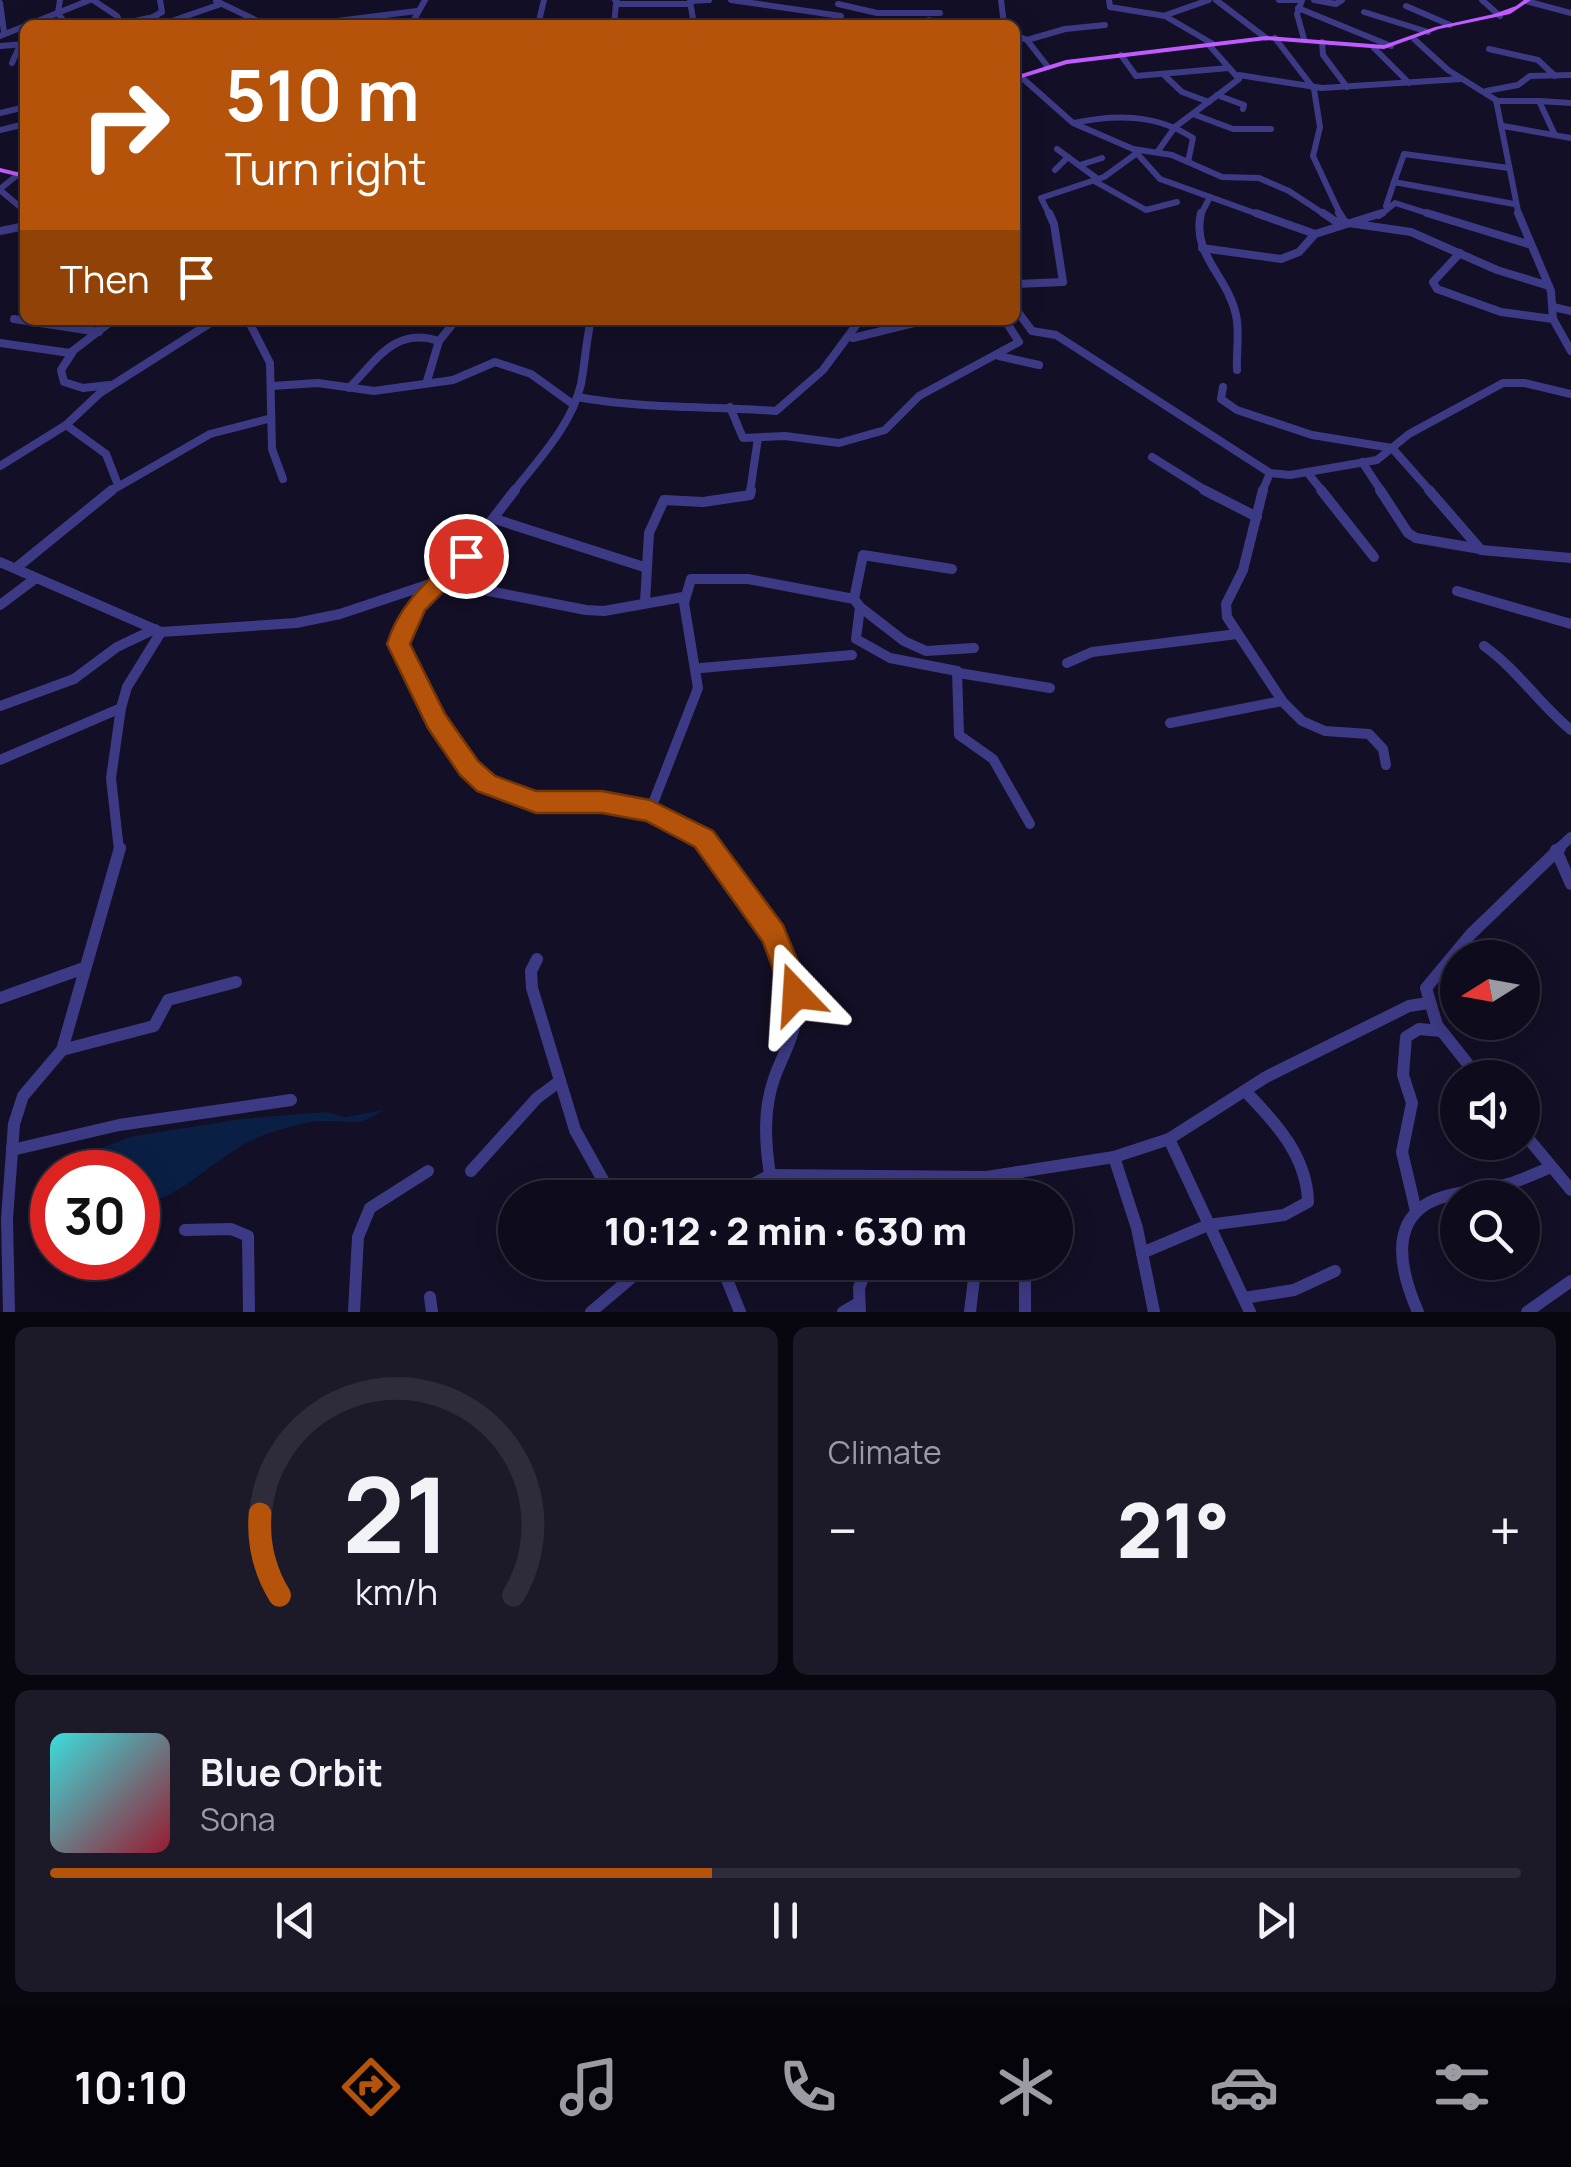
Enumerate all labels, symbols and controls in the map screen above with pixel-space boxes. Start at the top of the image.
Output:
text: 510 m [225,46,420,142]
icon: right [60,60,190,190]
text: Turn right [225,137,426,199]
icon: arrive [169,250,224,305]
text: Then [60,252,149,304]
pin [424,514,509,599]
icon: arrive [439,529,494,584]
north arrow [1440,940,1540,1040]
map controls [1440,940,1540,1280]
position arrow [744,942,848,1046]
button: sound [1440,1060,1540,1160]
speed limit sign: 30 [30,1150,160,1280]
button: search [1440,1180,1540,1280]
text: 10:12 · 2 min · 630 m [604,1204,967,1256]
text: Climate [828,1430,942,1474]
text: 21 [343,1442,450,1584]
text: 21° [1117,1478,1230,1581]
text: − [828,1492,858,1568]
text: + [1489,1492,1521,1568]
text: km/h [355,1567,438,1616]
text: Blue Orbit [200,1745,383,1797]
text: Sona [200,1797,275,1841]
icon: previous [268,1893,323,1948]
icon: pause [758,1893,813,1948]
icon: next [1248,1893,1303,1948]
icon: directions [336,2052,406,2122]
icon: music [554,2052,624,2122]
icon: phone [773,2052,843,2122]
icon: climate [991,2052,1061,2122]
icon: car [1209,2052,1279,2122]
icon: filters [1427,2052,1497,2122]
text: 10:10 [74,2056,188,2118]

